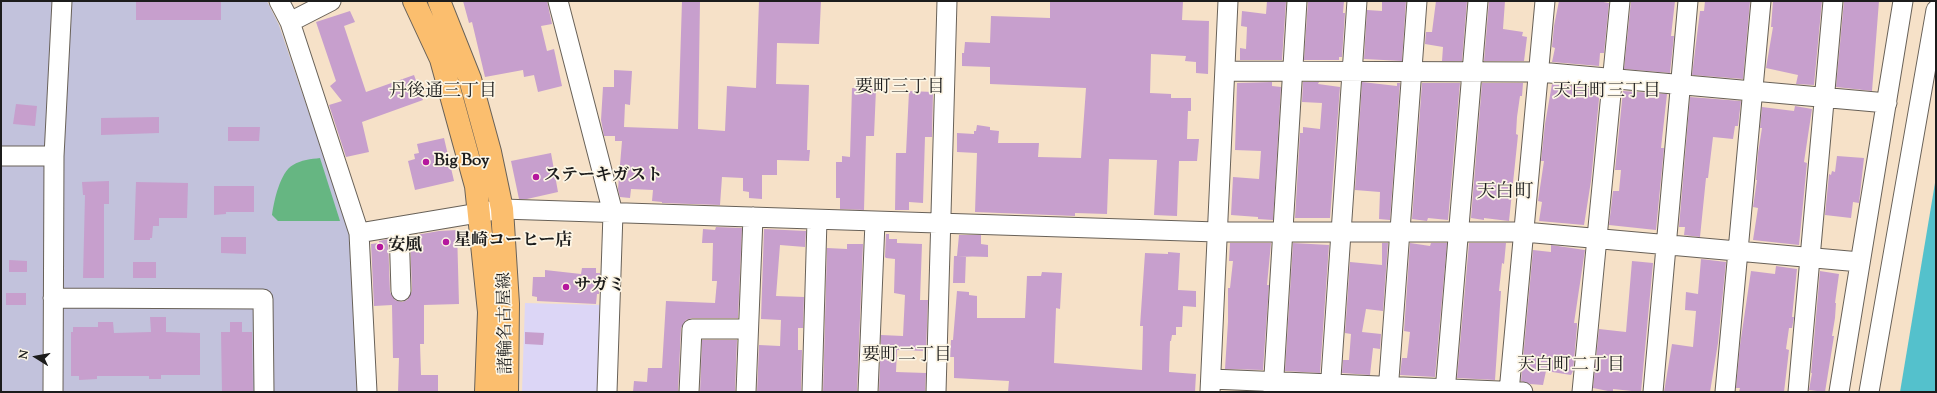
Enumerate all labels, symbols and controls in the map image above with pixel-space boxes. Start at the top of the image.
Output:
district label: 要町三丁目 [855,78,945,100]
district label: 丹後通三丁目 [389,82,497,104]
district label: 天白町三丁目 [1553,82,1661,104]
place label: Big Boy [434,152,489,172]
marker: Big Boy [421,157,431,167]
place label: ステーキガスト [544,167,663,187]
marker: ステーキガスト [531,172,541,182]
district label: 天白町 [1477,183,1533,205]
place label: 星崎コーヒー店 [454,232,572,252]
place label: 安風 [388,237,422,257]
marker: 星崎コーヒー店 [441,237,451,247]
marker: 安風 [375,242,385,252]
street label: 諸輪名古屋線 [496,272,518,374]
place label: サガミ [574,277,625,297]
marker: サガミ [561,282,571,292]
north arrow [16,337,56,377]
district label: 要町二丁目 [862,346,952,368]
text: N [16,349,33,361]
district label: 天白町二丁目 [1517,356,1625,378]

